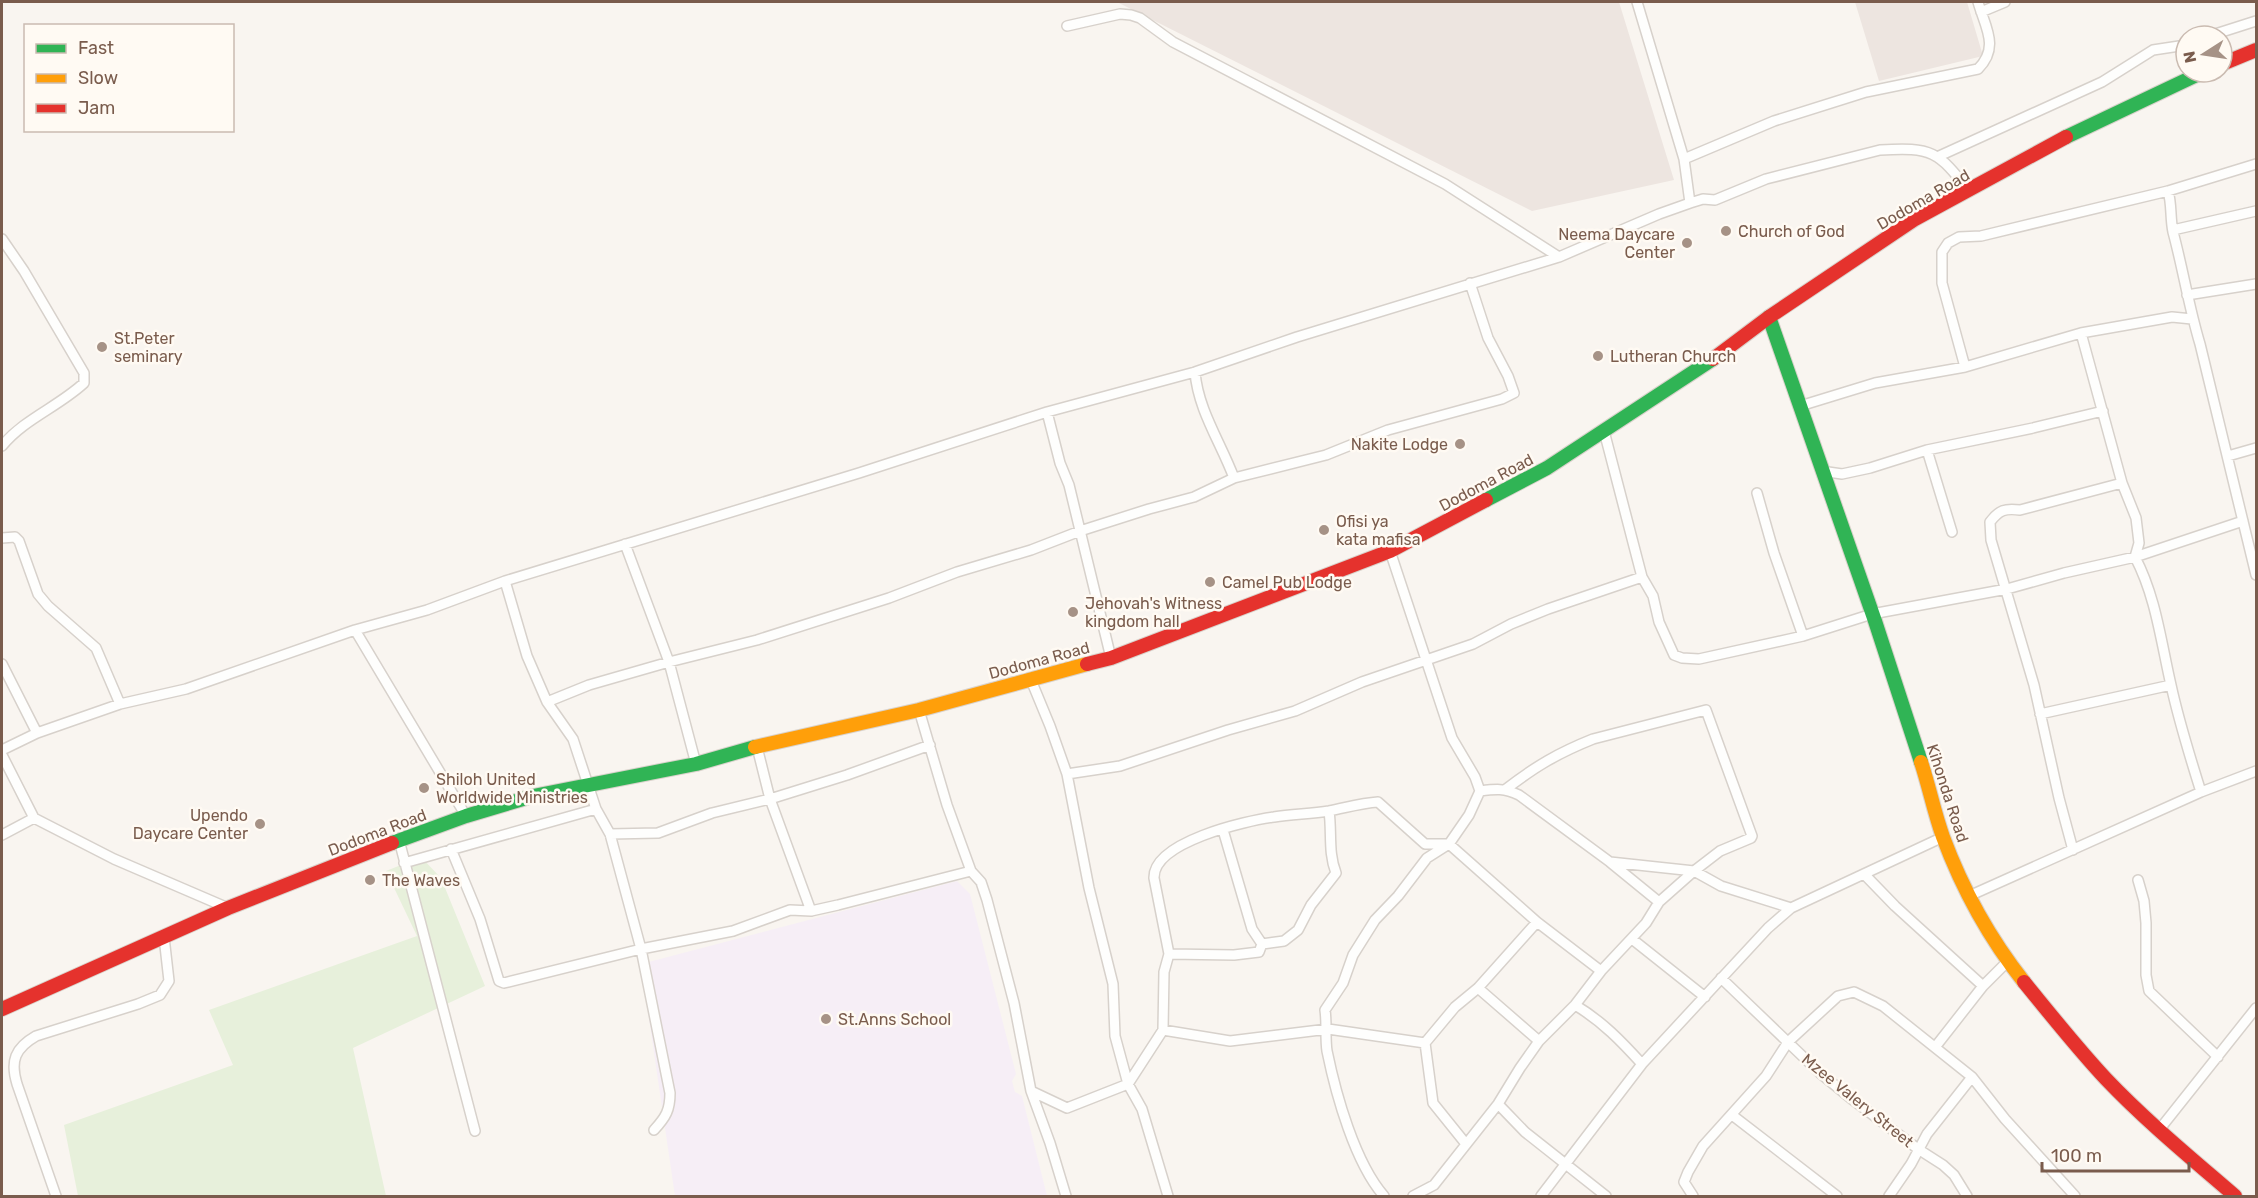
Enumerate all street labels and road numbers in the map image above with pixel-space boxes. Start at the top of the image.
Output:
street label: Dodoma Road [1874,165,1973,234]
street label: Dodoma Road [1436,450,1537,515]
street label: Dodoma Road [987,638,1092,683]
street label: Kihonda Road [1923,742,1972,845]
street label: Dodoma Road [325,805,429,860]
street label: Mzee Valery Street [1798,1050,1917,1151]

